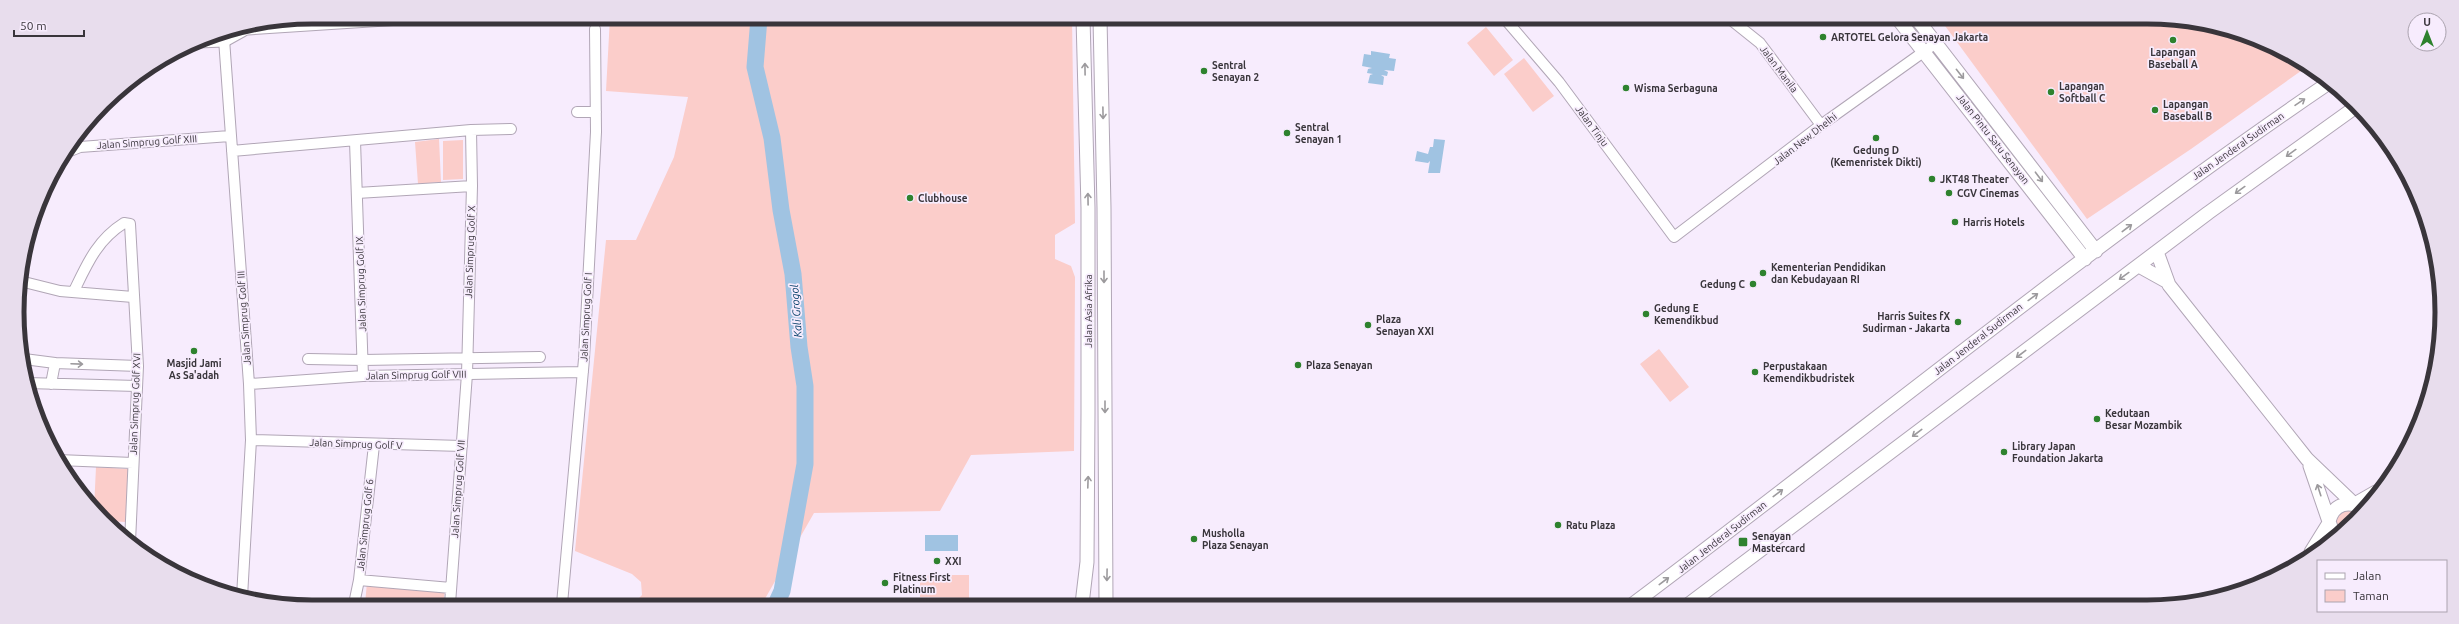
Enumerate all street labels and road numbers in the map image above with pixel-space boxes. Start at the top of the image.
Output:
street label: Jalan Manila [1758,43,1800,95]
street label: Jalan Pintu Satu Senayan [1954,92,2032,186]
street label: Jalan Tinju [1573,103,1611,149]
street label: Jalan Jenderal Sudirman [2190,110,2286,182]
street label: Jalan New Dhelhi [1771,111,1839,167]
street label: Jalan Simprug Golf XIII [96,133,198,151]
street label: Jalan Simprug Golf X [463,205,477,299]
street label: Jalan Simprug Golf IX [354,236,368,332]
street label: Jalan Simprug Golf III [235,271,253,365]
street label: Jalan Simprug Golf I [578,272,594,362]
street label: Jalan Asia Afrika [1083,274,1094,348]
street label: Jalan Jenderal Sudirman [1931,301,2025,377]
street label: Jalan Simprug Golf XVI [128,353,142,455]
street label: Jalan Simprug Golf VIII [366,369,466,381]
street label: Jalan Simprug Golf V [309,437,403,451]
street label: Jalan Simprug Golf VII [449,440,467,538]
street label: Jalan Simprug Golf 6 [355,478,375,572]
street label: Jalan Jenderal Sudirman [1675,499,1769,575]

